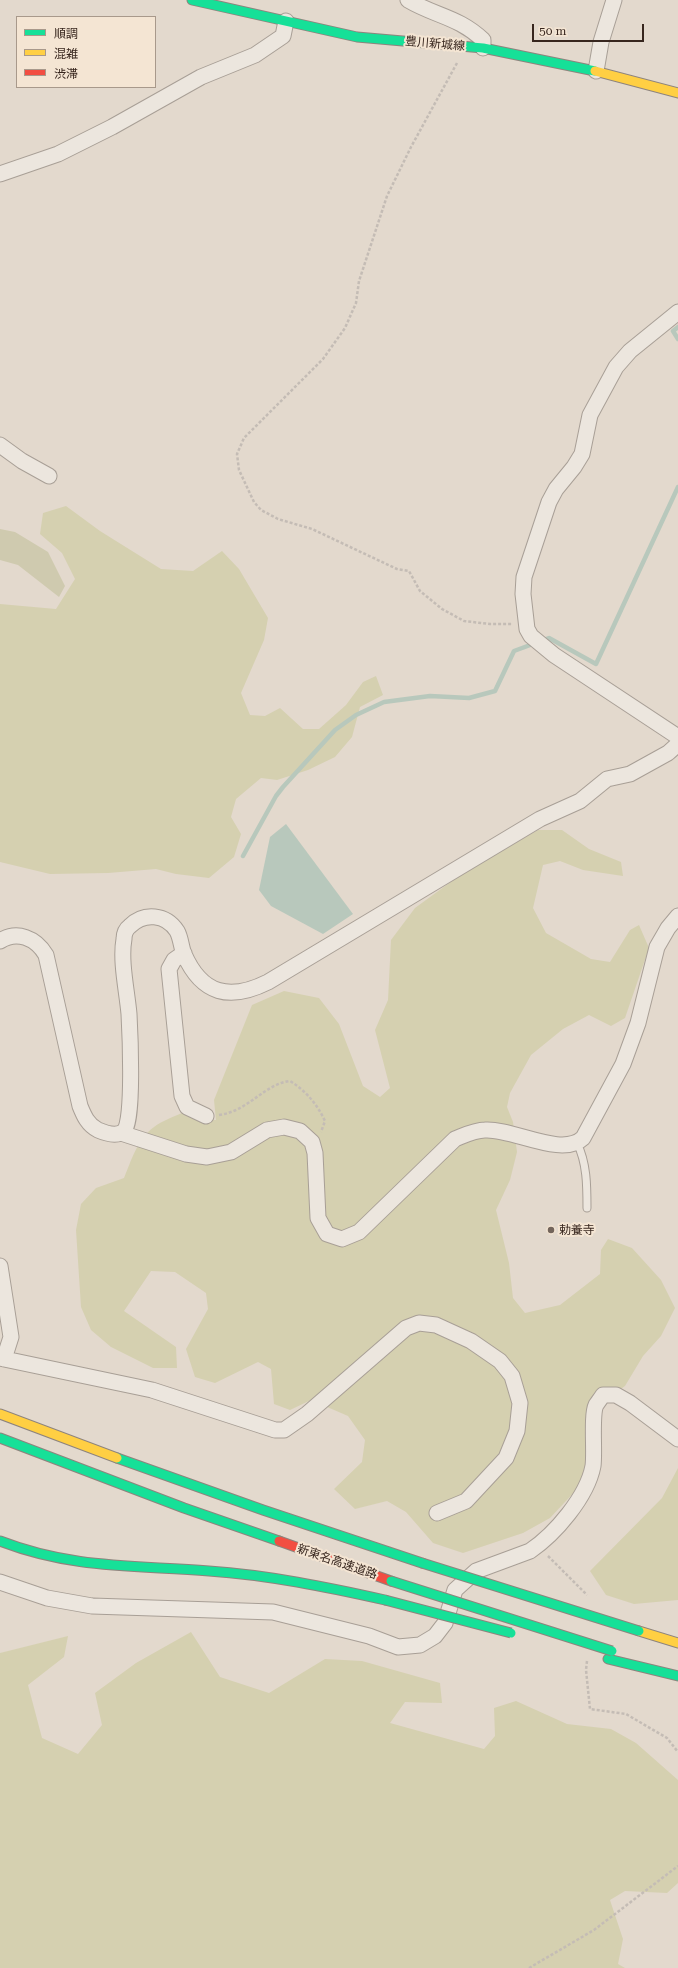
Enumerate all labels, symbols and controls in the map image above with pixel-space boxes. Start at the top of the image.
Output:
legend [16,16,156,88]
scale bar [534,16,646,42]
text: 50 m [539,24,566,38]
text: 順調 [54,27,78,41]
street label: 豊川新城線 [404,34,466,54]
text: 混雑 [54,47,78,61]
text: 渋滞 [54,67,78,81]
place label: 勅養寺 [559,1223,595,1237]
marker: 勅養寺 [546,1225,556,1235]
street label: 新東名高速道路 [295,1542,379,1582]

